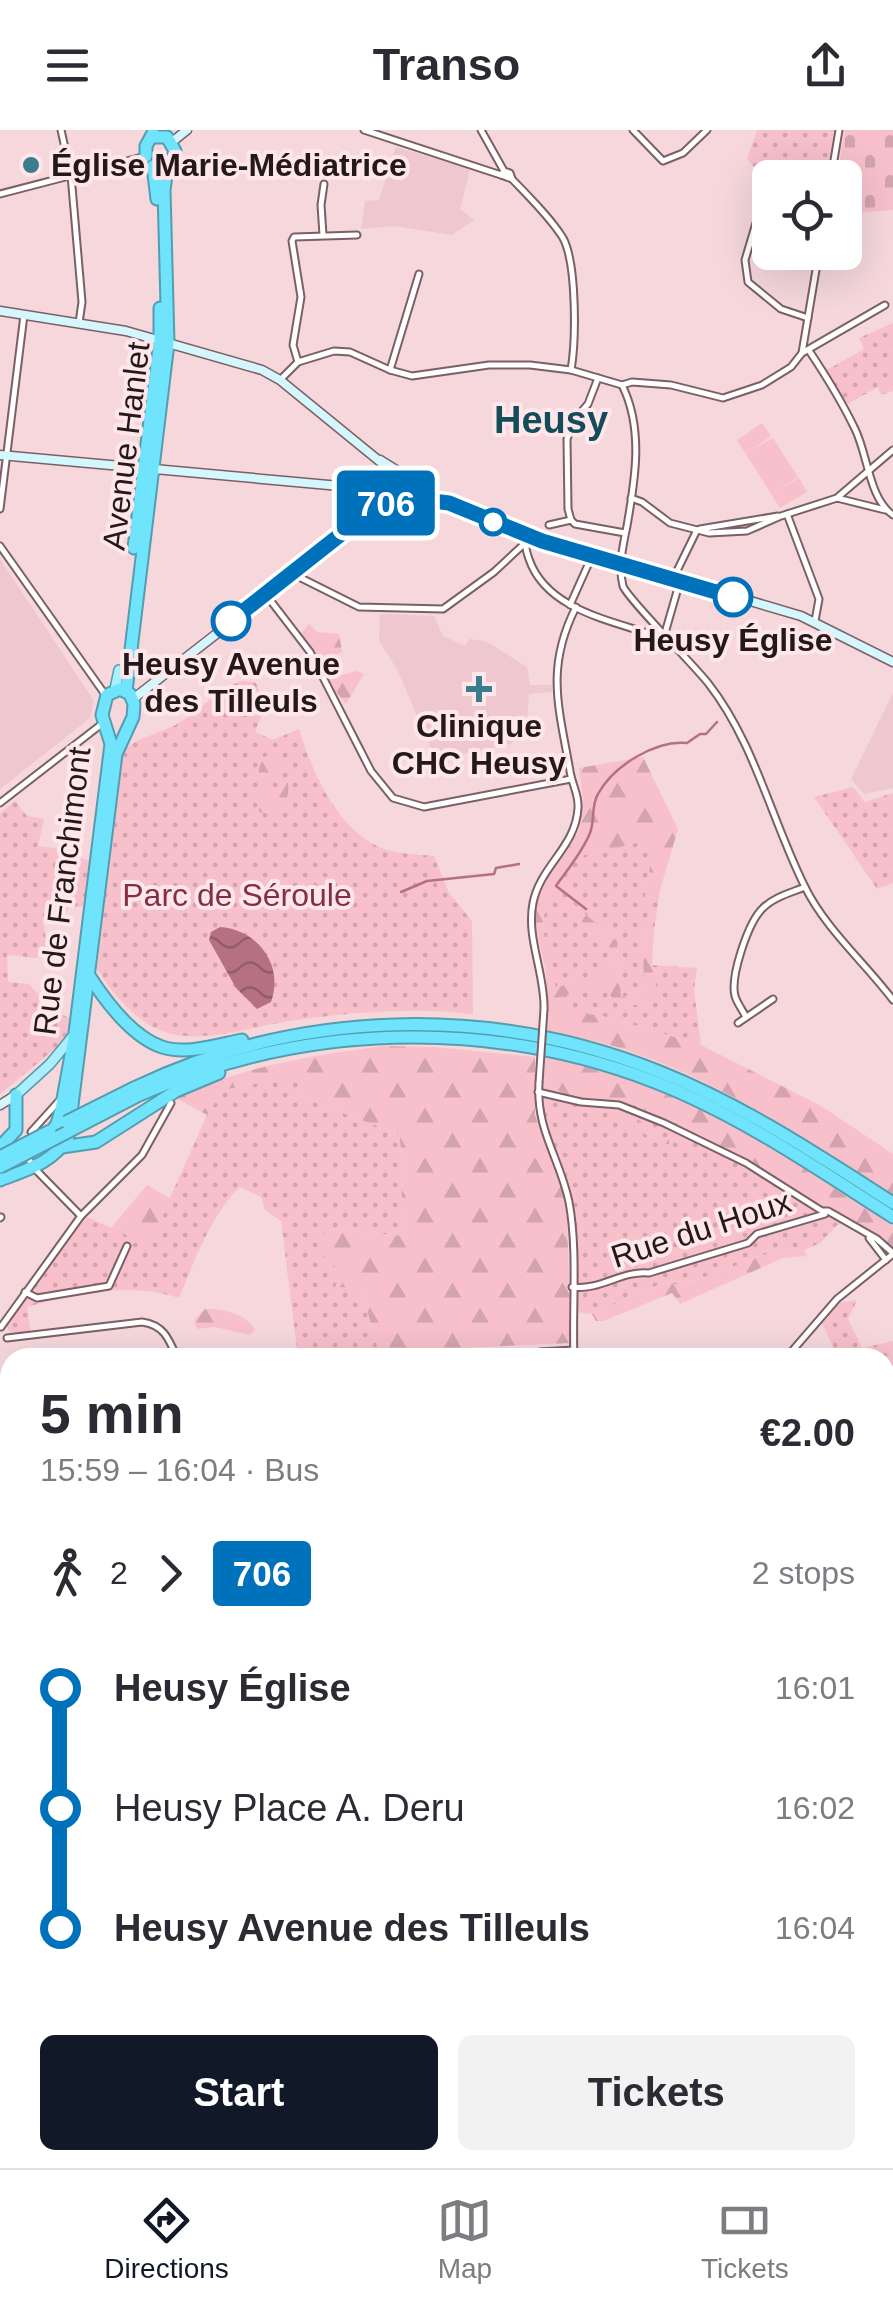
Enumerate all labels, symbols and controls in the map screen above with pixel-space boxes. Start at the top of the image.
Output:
icon: menu [40,38,95,93]
icon: share [798,38,853,93]
text: Transo [373,39,520,90]
place label: Église Marie-Médiatrice [51,147,407,183]
marker: Église Marie-Médiatrice [20,154,42,176]
map controls [752,160,862,270]
button: locate [752,160,862,270]
street label: Avenue Hanlet [95,340,157,552]
district label: Heusy [494,399,608,441]
line badge: 706 [328,470,444,536]
text: 706 [357,484,415,523]
unlabelled marker [480,509,506,535]
marker: Heusy Église [714,578,752,616]
marker: Heusy Avenue des Tilleuls [212,602,250,640]
place label: Heusy Église [633,622,833,658]
place label: Heusy Avenue des Tilleuls [122,646,340,719]
marker: Clinique CHC Heusy [466,676,492,702]
place label: Clinique CHC Heusy [392,708,566,781]
street label: Rue de Franchimont [26,745,98,1037]
park label: Parc de Séroule [122,877,352,913]
street label: Rue du Houx [607,1183,795,1275]
text: 5 min [40,1383,184,1445]
text: €2.00 [760,1412,855,1454]
text: 15:59 – 16:04 · Bus [40,1452,319,1488]
icon: walk [40,1546,95,1601]
icon: forward [143,1546,198,1601]
text: 706 [233,1554,291,1593]
text: 2 [110,1555,128,1591]
text: 2 stops [752,1555,855,1591]
text: Heusy Église [114,1667,351,1709]
text: 16:01 [775,1670,855,1706]
text: Heusy Place A. Deru [114,1787,465,1829]
text: 16:02 [775,1790,855,1826]
text: Heusy Avenue des Tilleuls [114,1907,590,1949]
text: 16:04 [775,1910,855,1946]
button: Start [40,2035,438,2150]
button: Tickets [458,2035,855,2150]
tab: Directions [104,2193,229,2285]
tab: Map [437,2193,492,2285]
tab: Tickets [701,2193,789,2285]

